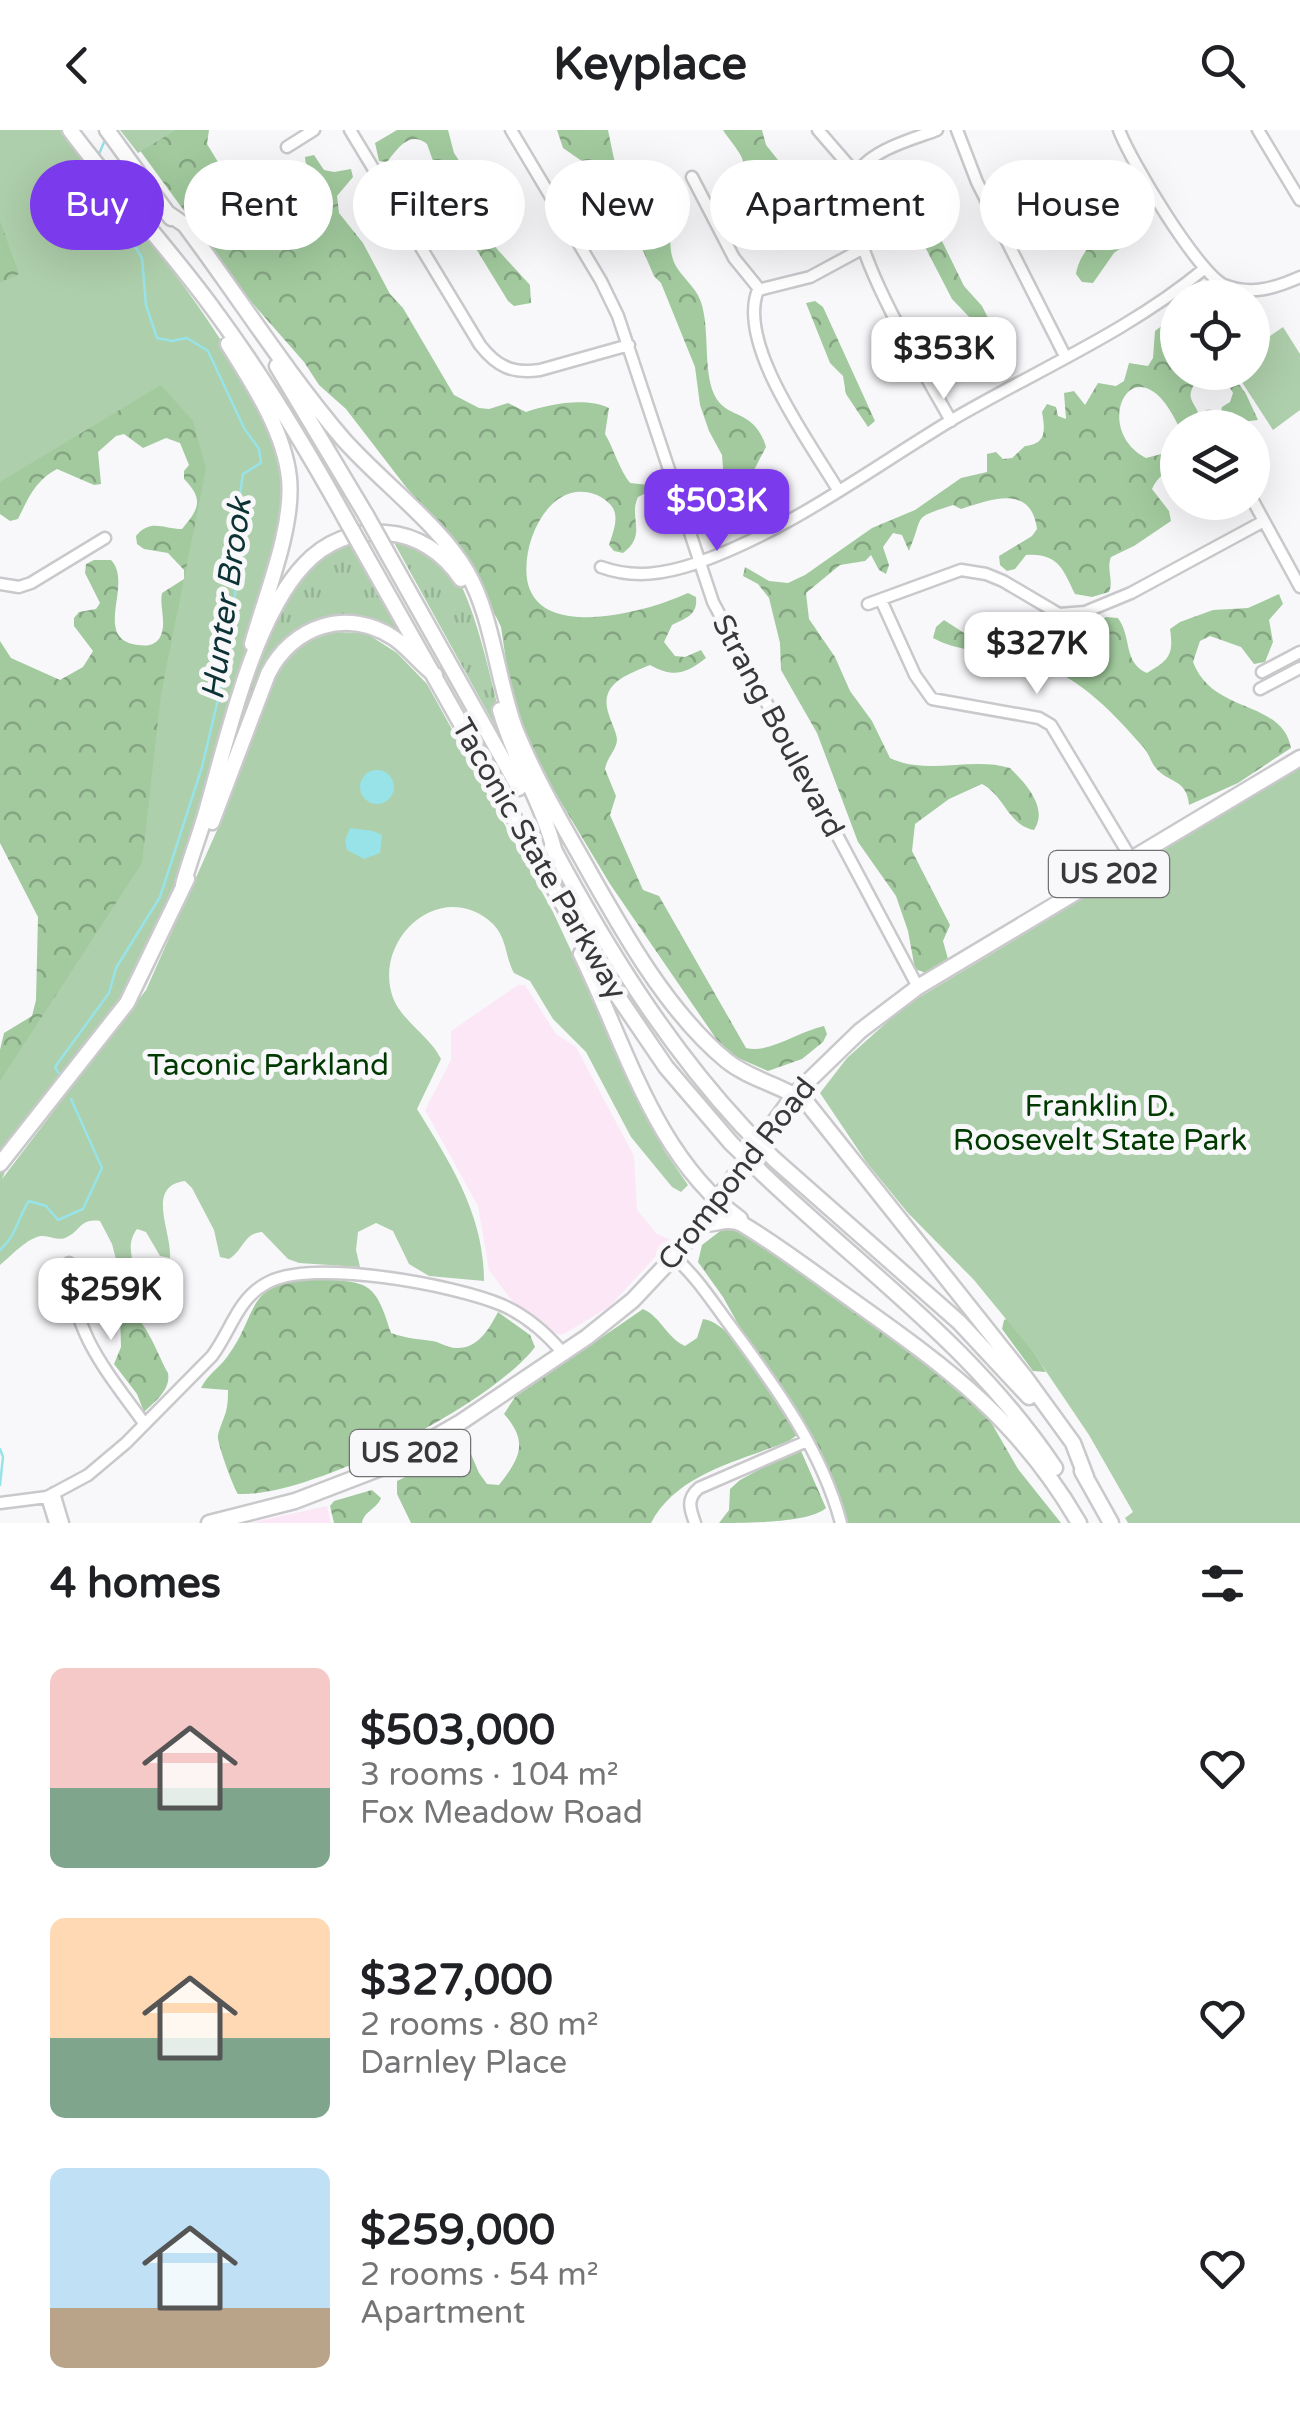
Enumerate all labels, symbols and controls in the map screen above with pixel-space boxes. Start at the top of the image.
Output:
icon: back [50,38,105,93]
text: Keyplace [553,38,747,92]
icon: search [1195,38,1250,93]
chip: Buy [30,160,164,250]
chip: Rent [184,160,333,250]
chip: Filters [353,160,525,250]
chip: New [545,160,690,250]
chip: Apartment [710,160,960,250]
chip: House [980,160,1155,250]
map controls [1160,280,1270,520]
button: locate [1160,280,1270,390]
pin: $353K [874,317,1014,402]
text: $353K [893,330,995,368]
button: layers [1160,410,1270,520]
pin: $503K [647,469,787,554]
text: $503K [666,482,768,520]
water label: Hunter Brook [194,493,260,702]
street label: Strang Boulevard [704,608,852,844]
pin: $327K [967,612,1107,697]
text: $327K [986,625,1088,663]
street label: Taconic State Parkway [443,712,635,1006]
road number: US 202 [1049,851,1169,897]
park label: Taconic Parkland [147,1047,389,1084]
street label: Crompond Road [650,1070,824,1278]
park label: Franklin D. Roosevelt State Park [953,1088,1247,1159]
pin: $259K [41,1258,181,1343]
text: $259K [60,1271,162,1309]
road number: US 202 [350,1430,470,1476]
icon: filters [1195,1556,1250,1611]
text: 4 homes [50,1558,221,1609]
text: $503,000 [360,1705,555,1756]
icon: home [130,1708,250,1828]
icon: heart [1195,1741,1250,1796]
text: 3 rooms · 104 m² [360,1756,619,1794]
text: Fox Meadow Road [360,1794,643,1832]
text: $327,000 [360,1955,553,2006]
icon: home [130,1958,250,2078]
icon: heart [1195,1991,1250,2046]
text: 2 rooms · 80 m² [360,2006,599,2044]
text: Darnley Place [360,2044,567,2082]
text: $259,000 [360,2205,555,2256]
icon: home [130,2208,250,2328]
icon: heart [1195,2241,1250,2296]
text: 2 rooms · 54 m² [360,2256,599,2294]
text: Apartment [360,2294,525,2332]

